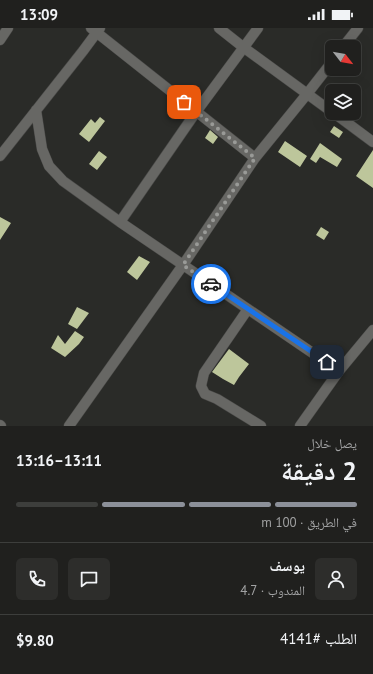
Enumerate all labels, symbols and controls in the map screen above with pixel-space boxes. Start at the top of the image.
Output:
text: 13:09 [20,5,58,24]
north arrow [325,40,361,76]
map controls [325,40,361,120]
button: layers [325,84,361,120]
pin [167,85,201,119]
icon: bag [173,91,195,113]
courier [191,264,231,304]
icon: car [200,273,222,295]
pin [310,345,344,379]
icon: home [316,351,338,373]
text: يصل خلال [307,435,357,452]
text: 13:11–13:16 [16,451,102,470]
text: 2 دقيقة [281,454,357,487]
text: في الطريق · 100 m [261,514,357,531]
text: يوسف [270,556,305,575]
button: phone [16,558,58,600]
button: chat [68,558,110,600]
button: person [315,558,357,600]
text: المندوب · 4.7 [240,582,305,599]
text: الطلب #4141 [280,629,357,648]
text: $9.80 [16,631,54,650]

